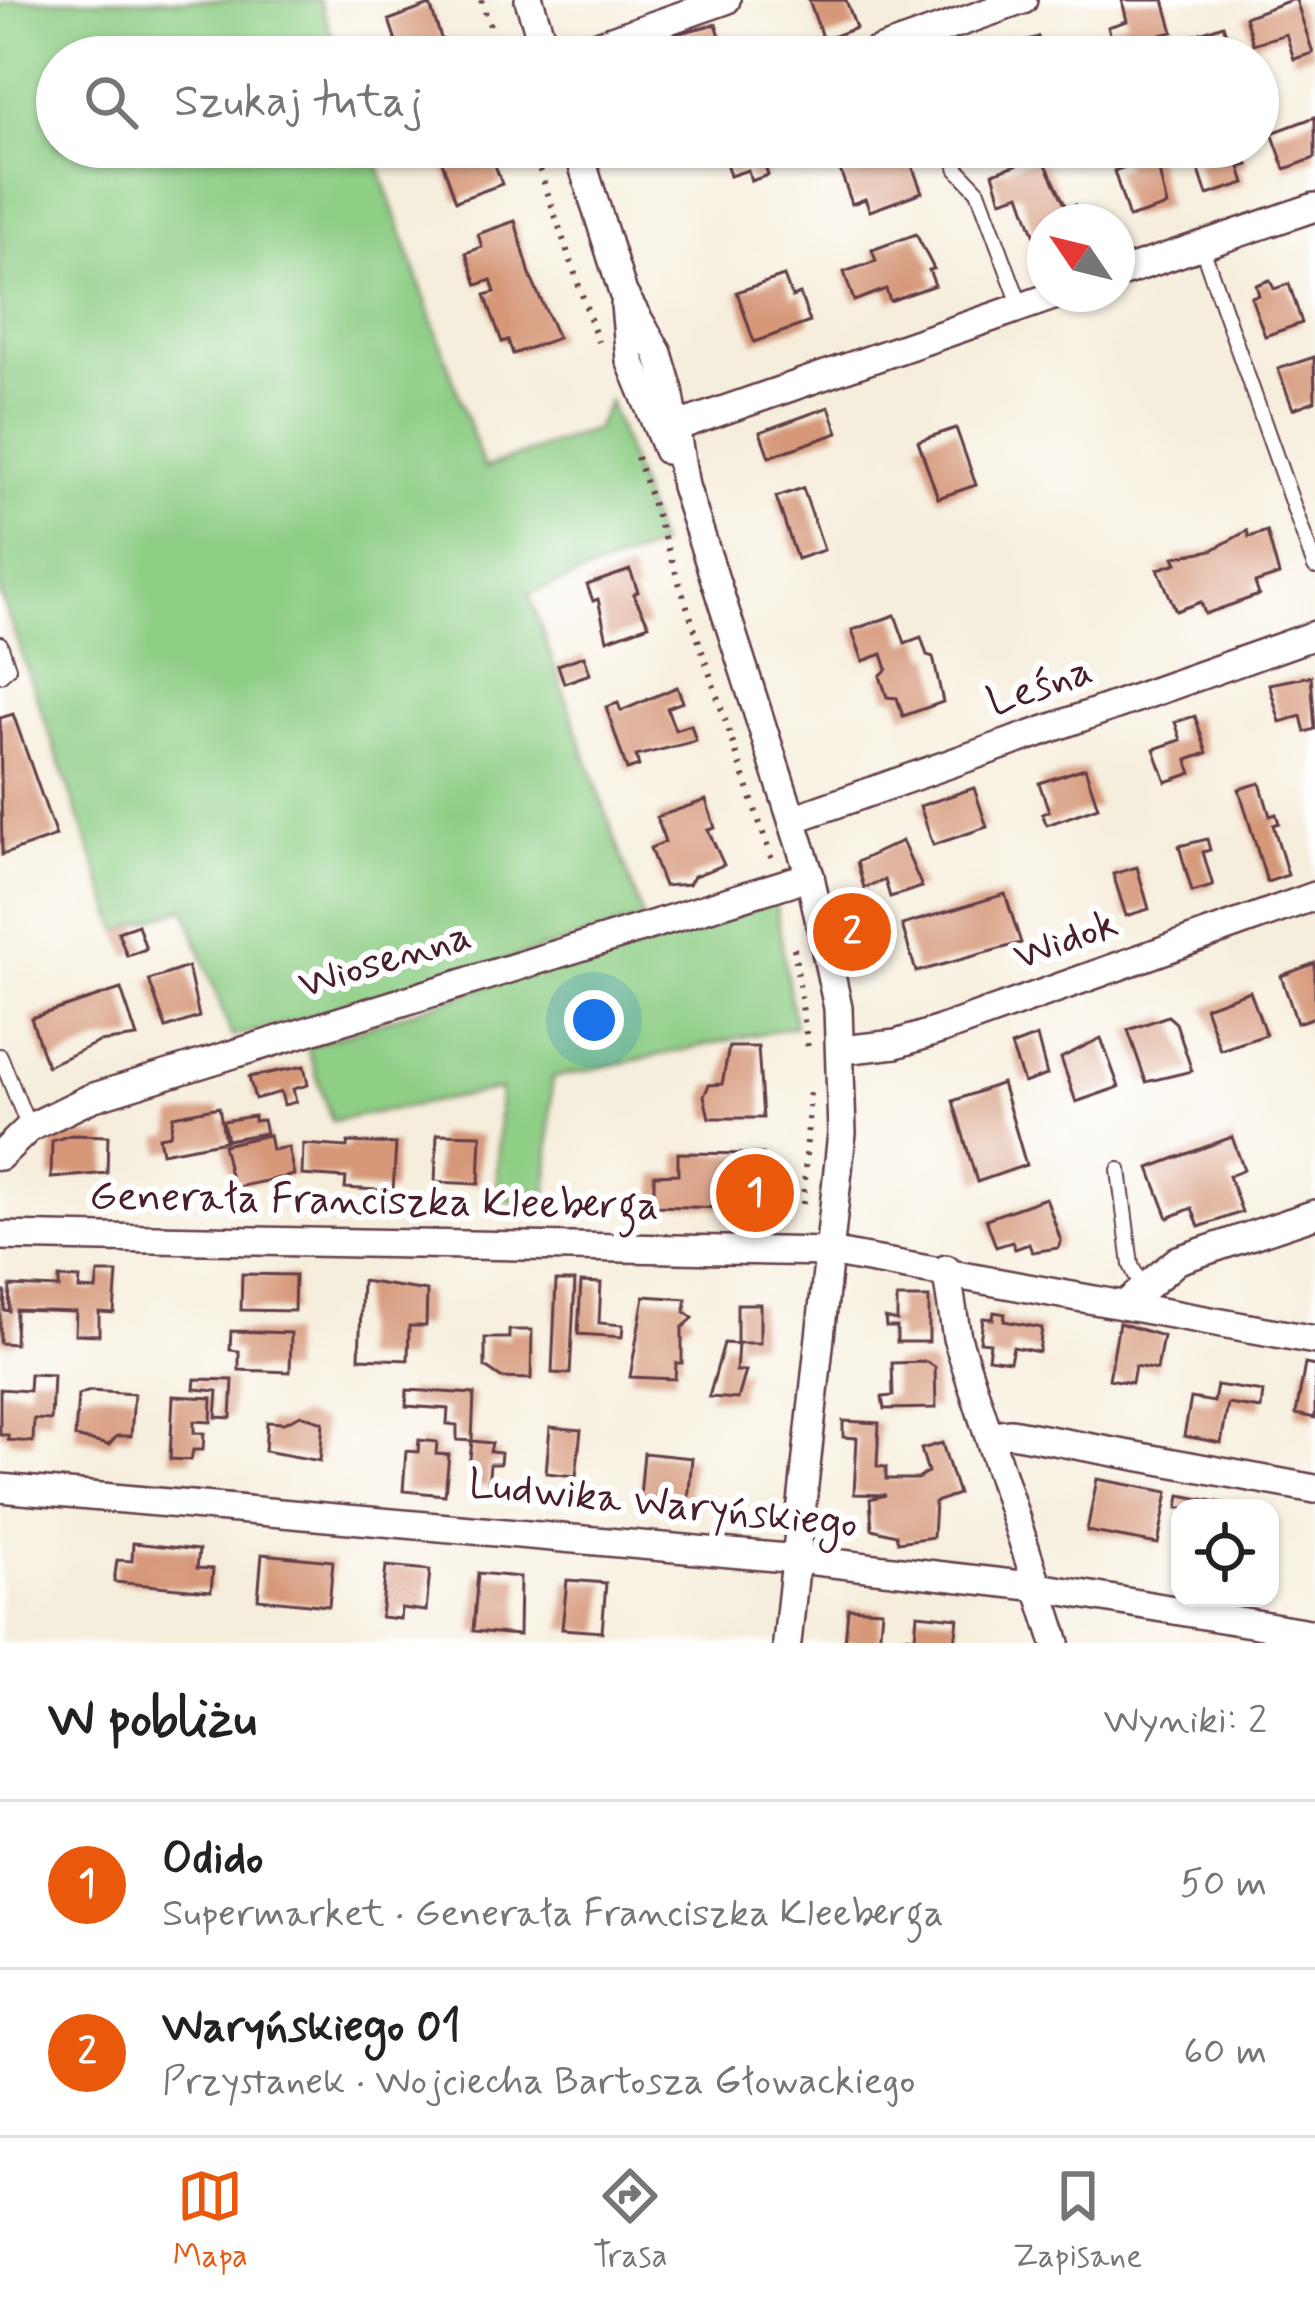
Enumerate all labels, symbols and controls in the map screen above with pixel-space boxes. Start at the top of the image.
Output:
search box [36,36,1279,168]
icon: search [78,69,144,135]
text: Szukaj tutaj [174,73,423,132]
north arrow [1027,204,1135,312]
street label: Leśna [980,643,1100,731]
pin: 2 [813,887,891,977]
street label: Widok [1006,897,1126,985]
street label: Wiosenna [292,909,478,1013]
your location [564,990,624,1050]
pin: 1 [716,1148,794,1238]
street label: Generała Franciszka Kleeberga [89,1170,659,1238]
street label: Ludwika Waryńskiego [465,1457,860,1556]
map controls [1171,1499,1279,1607]
button: locate [1171,1499,1279,1607]
text: W pobliżu [48,1688,256,1754]
text: Wyniki: 2 [1104,1696,1267,1747]
text: Odido [162,1830,263,1889]
text: 1 [78,1859,96,1910]
text: 50 m [1180,1859,1267,1910]
text: Supermarket · Generała Franciszka Kleeberga [162,1889,944,1940]
text: Waryńskiego 01 [162,1998,461,2057]
text: 2 [77,2027,97,2078]
text: 60 m [1183,2027,1267,2078]
text: Przystanek · Wojciecha Bartosza Głowackiego [162,2057,915,2108]
tab: Mapa [173,2163,248,2279]
tab: Trasa [593,2163,668,2279]
tab: Zapisane [1013,2163,1142,2279]

